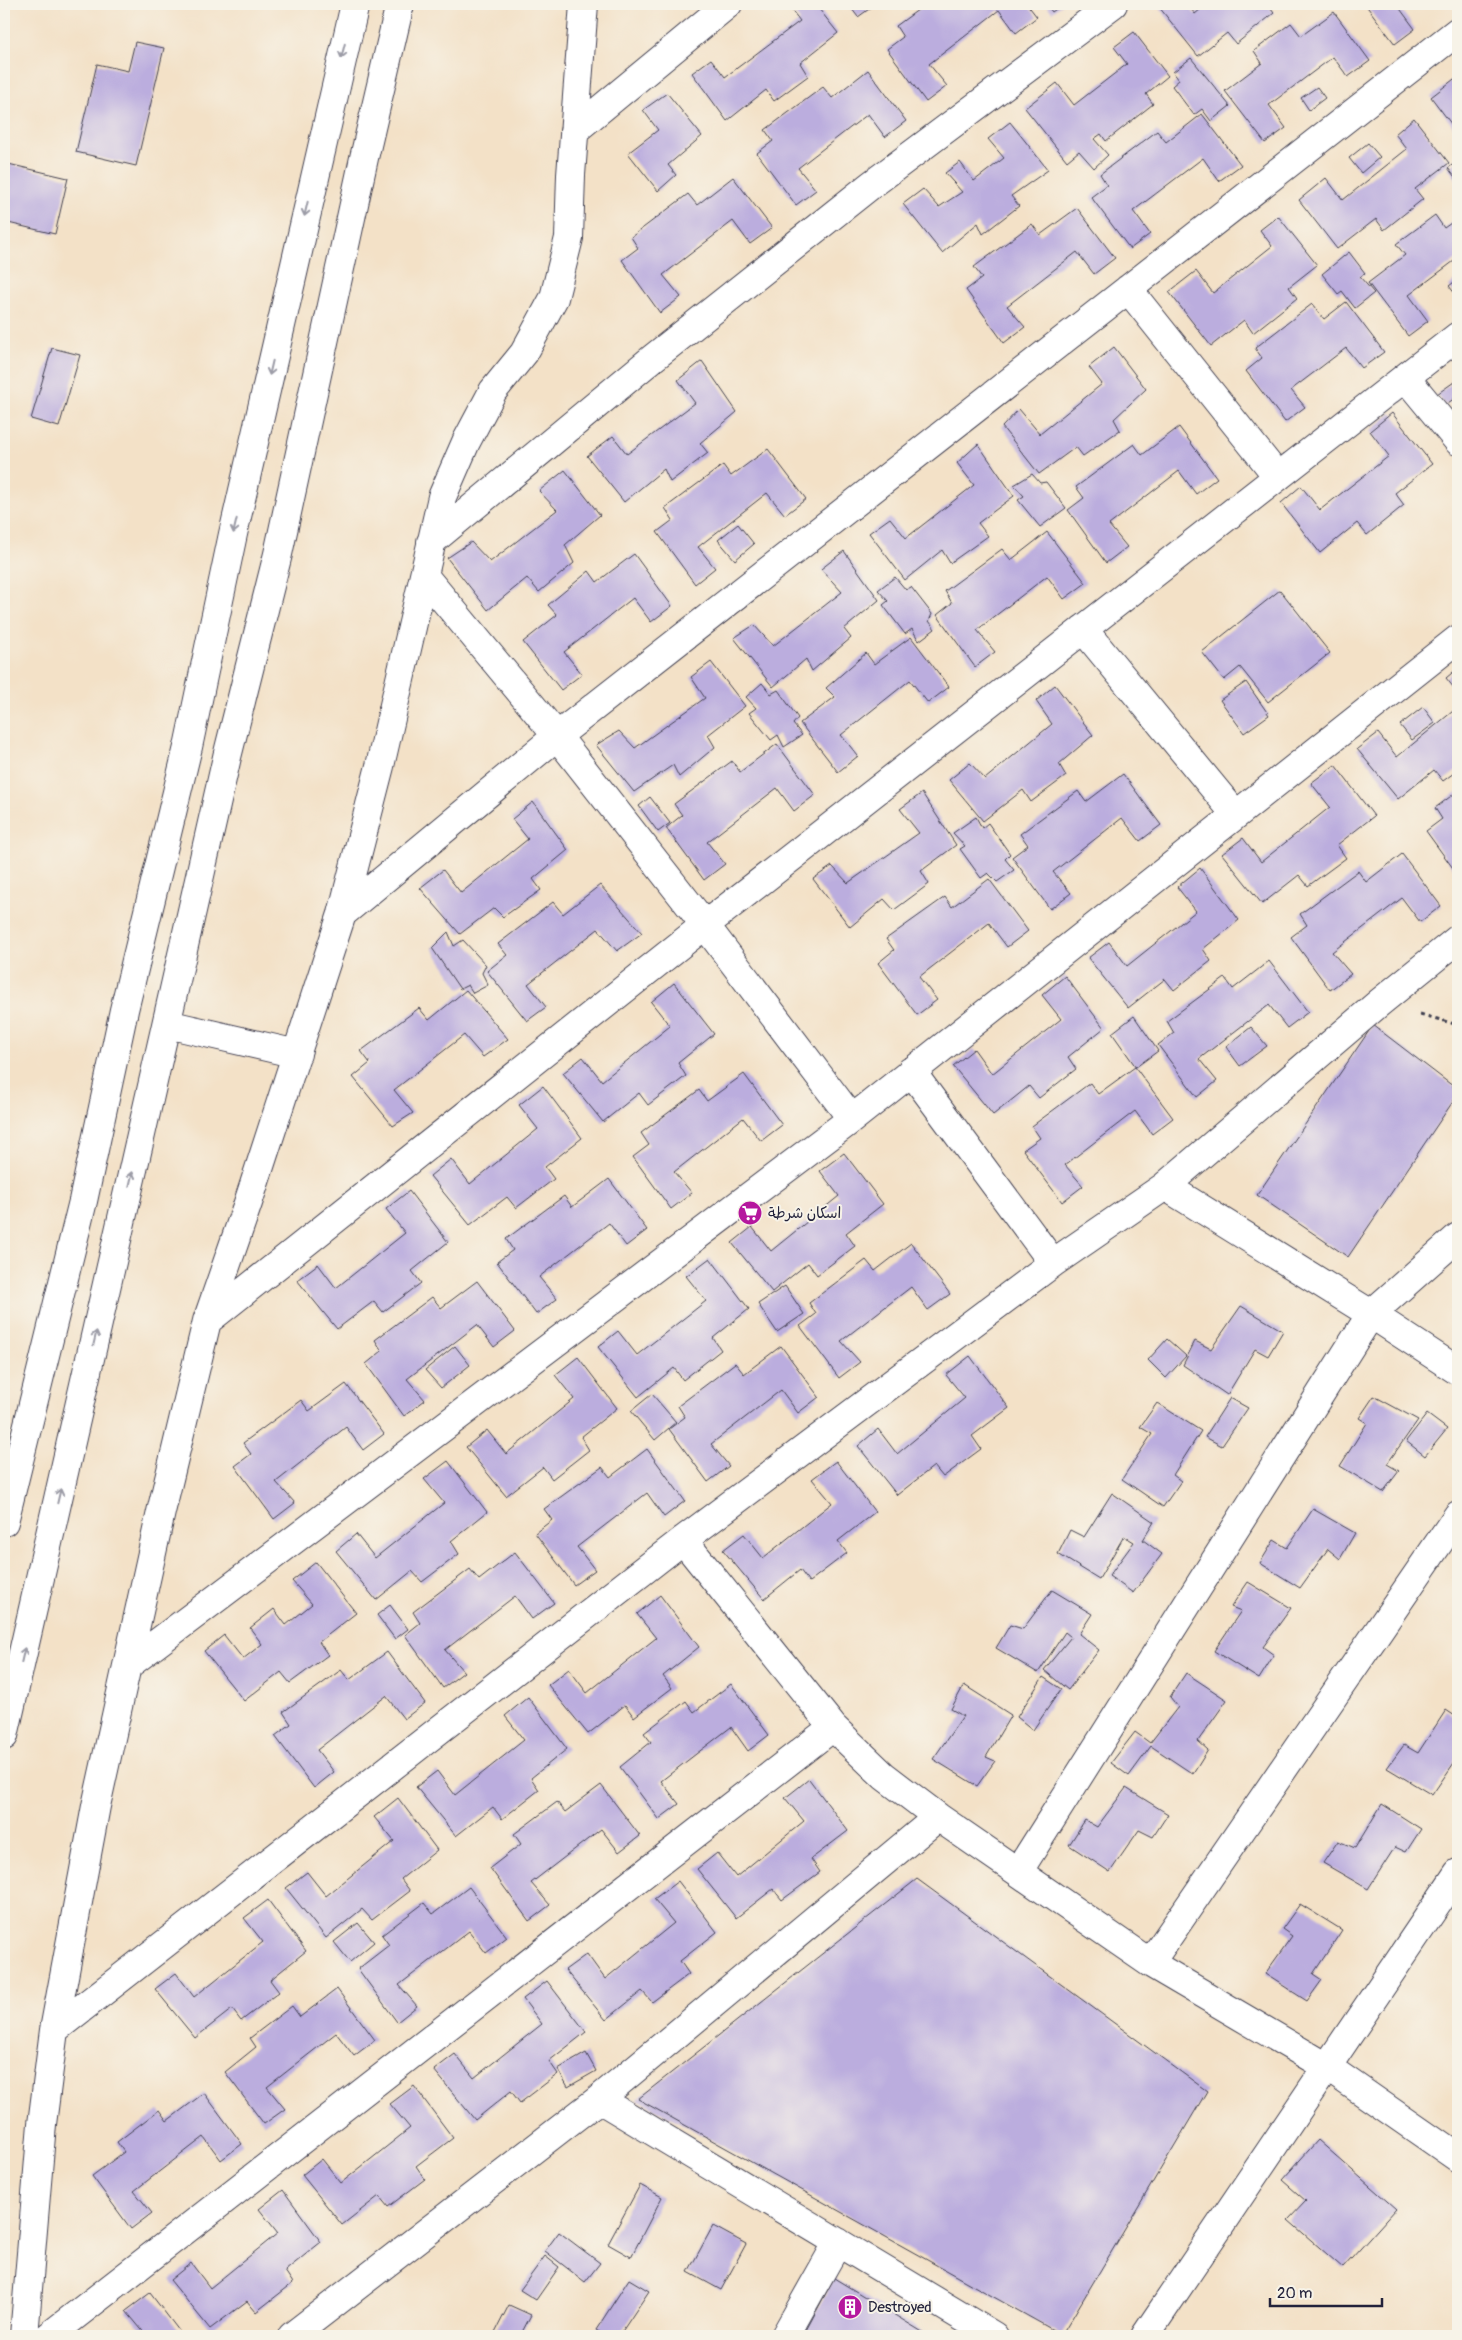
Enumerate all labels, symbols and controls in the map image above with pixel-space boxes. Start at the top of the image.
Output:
one-way arrow [338,43,347,59]
one-way arrow [301,201,310,217]
one-way arrow [265,359,275,375]
one-way arrow [230,518,239,534]
one-way arrow [127,1172,136,1188]
supermarket icon: اسكان شرطة [737,1200,763,1226]
place label: اسكان شرطة [768,1204,841,1223]
one-way arrow [91,1330,100,1346]
one-way arrow [55,1489,64,1505]
one-way arrow [18,1647,28,1663]
scale bar [1270,2275,1382,2307]
text: 20 m [1277,2284,1312,2303]
building icon: Destroyed [837,2294,863,2320]
place label: Destroyed [868,2298,932,2317]

